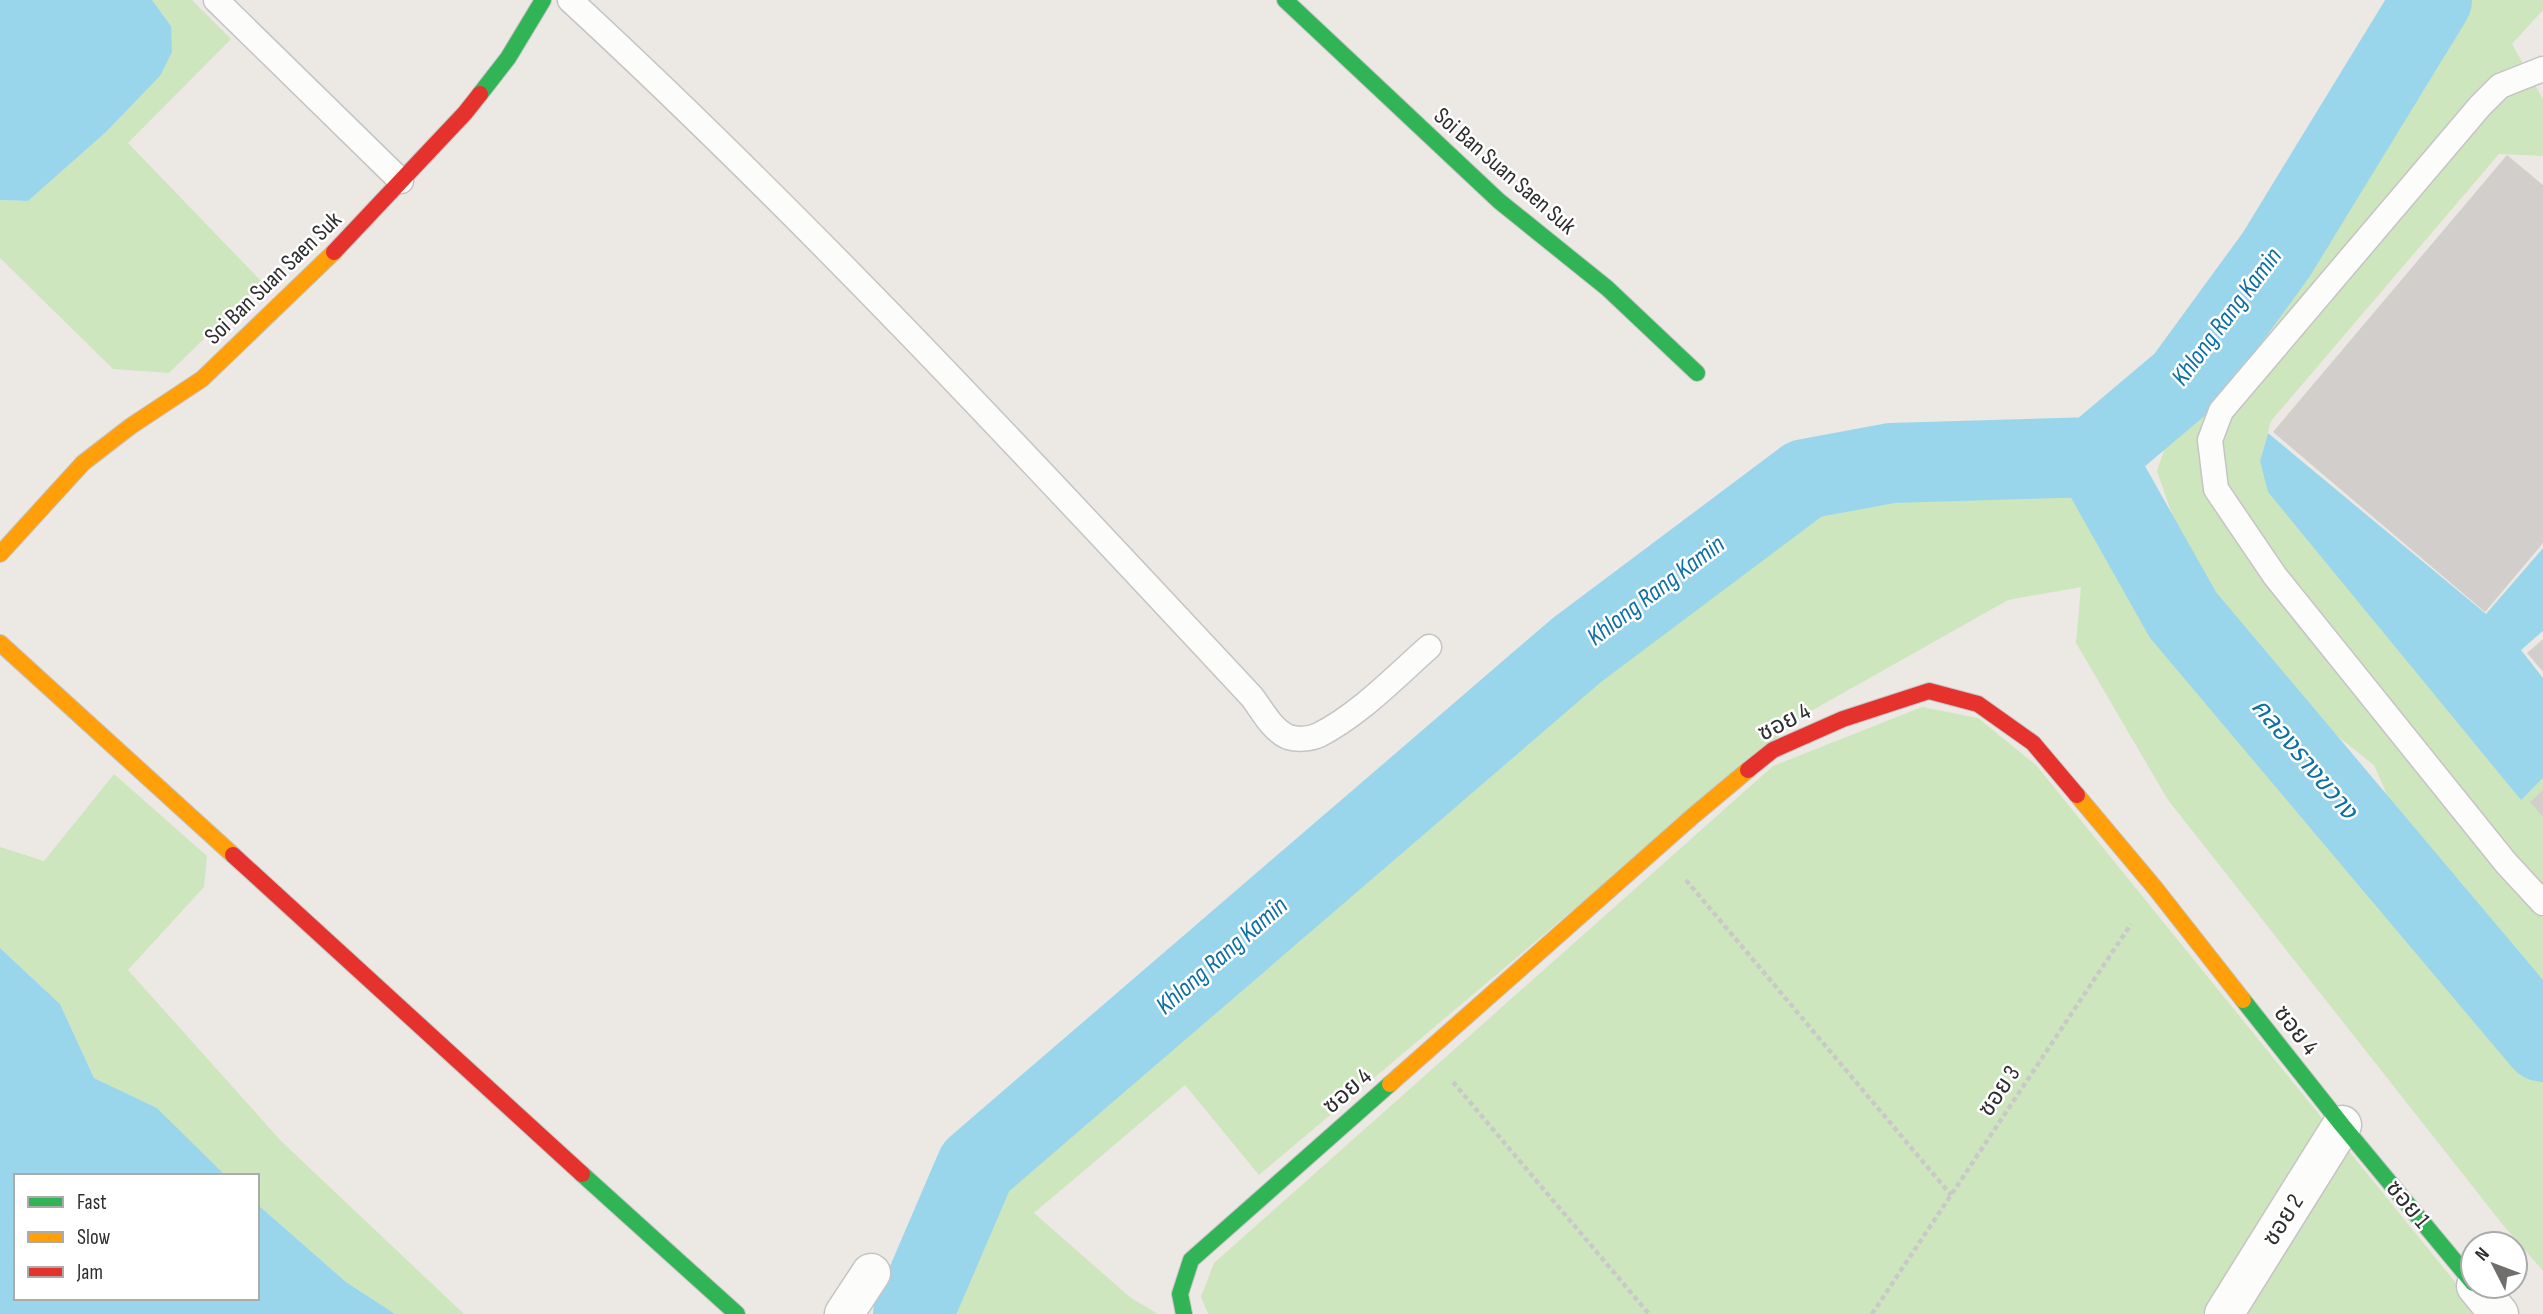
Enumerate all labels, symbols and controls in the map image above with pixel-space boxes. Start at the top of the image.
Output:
street label: Soi Ban Suan Saen Suk [1428,101,1582,241]
street label: Soi Ban Suan Saen Suk [199,205,347,351]
water label: Khlong Rang Kamin [2165,242,2289,392]
water label: Khlong Rang Kamin [1581,529,1731,653]
water label: คลองรางขวาง [2244,692,2364,827]
street label: ซอย 4 [1753,697,1815,747]
water label: Khlong Rang Kamin [1150,890,1294,1022]
street label: ซอย 4 [2268,999,2324,1061]
street label: ซอย 3 [1972,1060,2026,1122]
street label: ซอย 4 [1317,1062,1377,1120]
legend [14,1174,259,1300]
street label: ซอย 1 [2380,1174,2437,1234]
street label: ซอย 2 [2256,1189,2310,1251]
text: Fast [77,1190,107,1215]
text: Slow [77,1225,111,1250]
north arrow [2459,1230,2529,1300]
text: N [2471,1243,2494,1266]
text: Jam [76,1260,103,1285]

